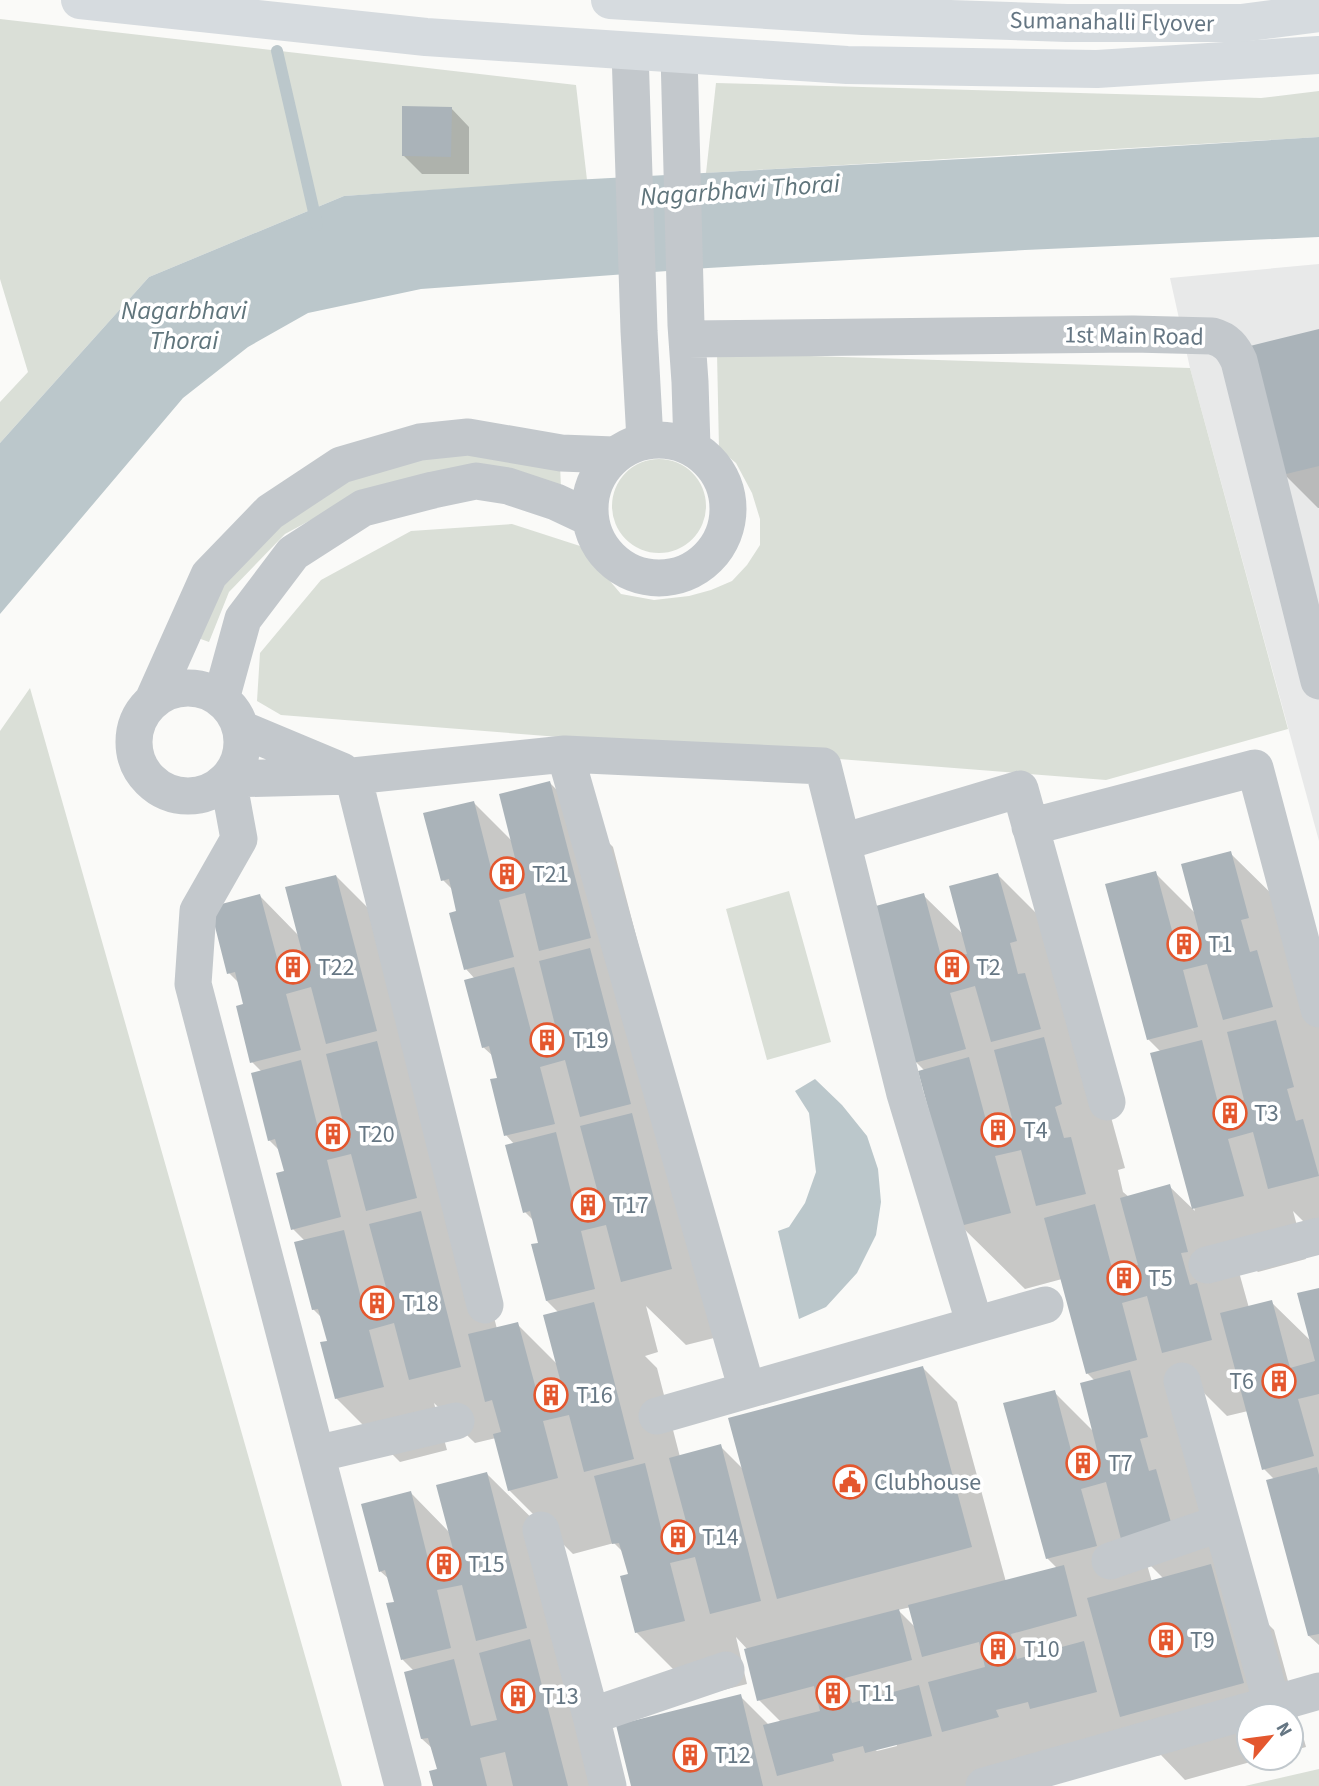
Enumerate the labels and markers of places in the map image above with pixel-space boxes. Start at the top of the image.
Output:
building icon: T21 [488,855,526,893]
place label: T21 [532,857,569,892]
building icon: T1 [1165,925,1203,963]
place label: T1 [1208,927,1233,962]
building icon: T22 [274,948,312,986]
building icon: T2 [933,948,971,986]
place label: T22 [318,950,355,985]
place label: T2 [976,950,1001,985]
building icon: T19 [528,1021,566,1059]
place label: T19 [572,1023,609,1058]
building icon: T3 [1211,1094,1249,1132]
place label: T3 [1254,1096,1279,1131]
building icon: T4 [979,1111,1017,1149]
place label: T4 [1023,1113,1048,1148]
building icon: T20 [314,1115,352,1153]
place label: T20 [358,1117,395,1152]
building icon: T17 [569,1186,607,1224]
place label: T17 [612,1188,649,1223]
building icon: T5 [1105,1259,1143,1297]
place label: T5 [1148,1261,1173,1296]
building icon: T18 [358,1284,396,1322]
place label: T18 [402,1286,439,1321]
building icon: T6 [1260,1362,1298,1400]
place label: T6 [1229,1364,1254,1399]
building icon: T16 [532,1376,570,1414]
place label: T16 [576,1378,613,1413]
building icon: T7 [1064,1444,1102,1482]
place label: T7 [1108,1446,1133,1481]
public building icon: Clubhouse [831,1463,869,1501]
place label: Clubhouse [874,1465,981,1500]
building icon: T14 [659,1518,697,1556]
place label: T14 [702,1520,739,1555]
building icon: T15 [425,1545,463,1583]
place label: T15 [468,1547,505,1582]
building icon: T9 [1147,1621,1185,1659]
place label: T9 [1190,1623,1215,1658]
building icon: T10 [979,1630,1017,1668]
place label: T10 [1023,1632,1060,1667]
building icon: T11 [814,1674,852,1712]
place label: T11 [858,1676,895,1711]
building icon: T13 [499,1677,537,1715]
place label: T13 [542,1679,579,1714]
building icon: T12 [671,1736,709,1774]
place label: T12 [714,1738,751,1773]

